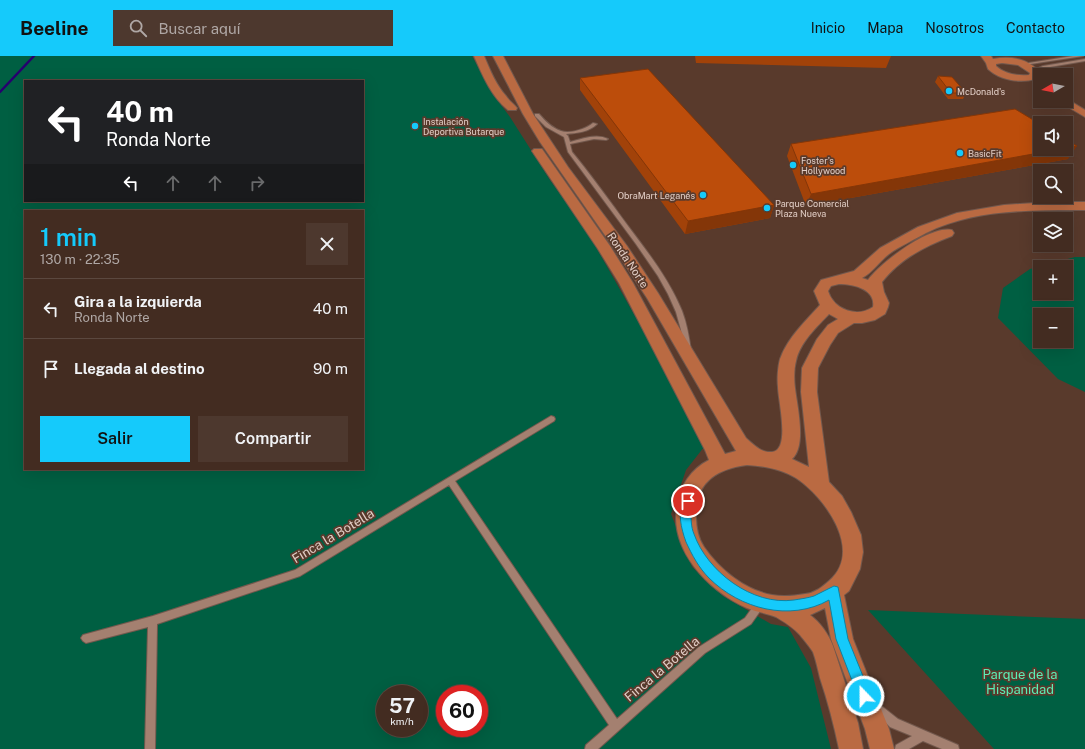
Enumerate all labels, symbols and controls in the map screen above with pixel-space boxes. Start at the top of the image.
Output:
search box [113,10,393,46]
text: Beeline [20,17,89,39]
icon: search [127,17,149,39]
text: Buscar aquí [159,20,240,37]
text: Inicio [811,20,845,36]
text: Mapa [867,20,903,36]
text: Nosotros [925,20,984,36]
text: Contacto [1006,20,1065,36]
north arrow [1033,68,1073,108]
map controls [1033,68,1073,348]
marker: McDonald's [944,86,954,96]
place label: McDonald's [957,86,1006,97]
text: 40 m [106,95,174,128]
icon: left [40,96,92,148]
place label: Instalación Deportiva Butarque [423,116,504,137]
button: sound [1033,116,1073,156]
marker: Instalación Deportiva Butarque [410,121,420,131]
text: Ronda Norte [106,129,211,150]
marker: BasicFit [955,148,965,158]
place label: BasicFit [968,148,1002,159]
place label: Foster's Hollywood [801,155,845,176]
marker: Foster's Hollywood [788,160,798,170]
button: search [1033,164,1073,204]
icon: left [120,172,142,194]
icon: ahead [162,172,184,194]
icon: ahead [204,172,226,194]
icon: right [246,172,268,194]
place label: ObraMart Leganés [617,190,695,201]
marker: ObraMart Leganés [698,190,708,200]
place label: Parque Comercial Plaza Nueva [775,198,850,219]
marker: Parque Comercial Plaza Nueva [762,203,772,213]
button: layers [1033,212,1073,252]
text: 1 min [40,223,97,251]
button: close [306,223,348,265]
street label: Ronda Norte [605,230,651,290]
text: 130 m · 22:35 [40,252,120,267]
button: + [1033,260,1073,300]
text: Gira a la izquierda [74,293,202,310]
icon: left [40,298,62,320]
text: 40 m [313,300,348,317]
button: − [1033,308,1073,348]
text: Ronda Norte [74,310,150,325]
icon: arrive [40,358,62,380]
text: Llegada al destino [74,360,205,377]
text: 90 m [313,360,348,377]
button: Salir [40,416,190,462]
button: Compartir [198,416,348,462]
pin [671,484,705,518]
icon: arrive [677,490,699,512]
street label: Finca la Botella [289,506,377,566]
street label: Finca la Botella [622,633,702,705]
park label: Parque de la Hispanidad [982,667,1058,697]
position arrow [843,675,885,717]
speed limit sign: 60 [436,685,488,737]
text: 57 [389,694,415,718]
text: km/h [390,715,414,727]

